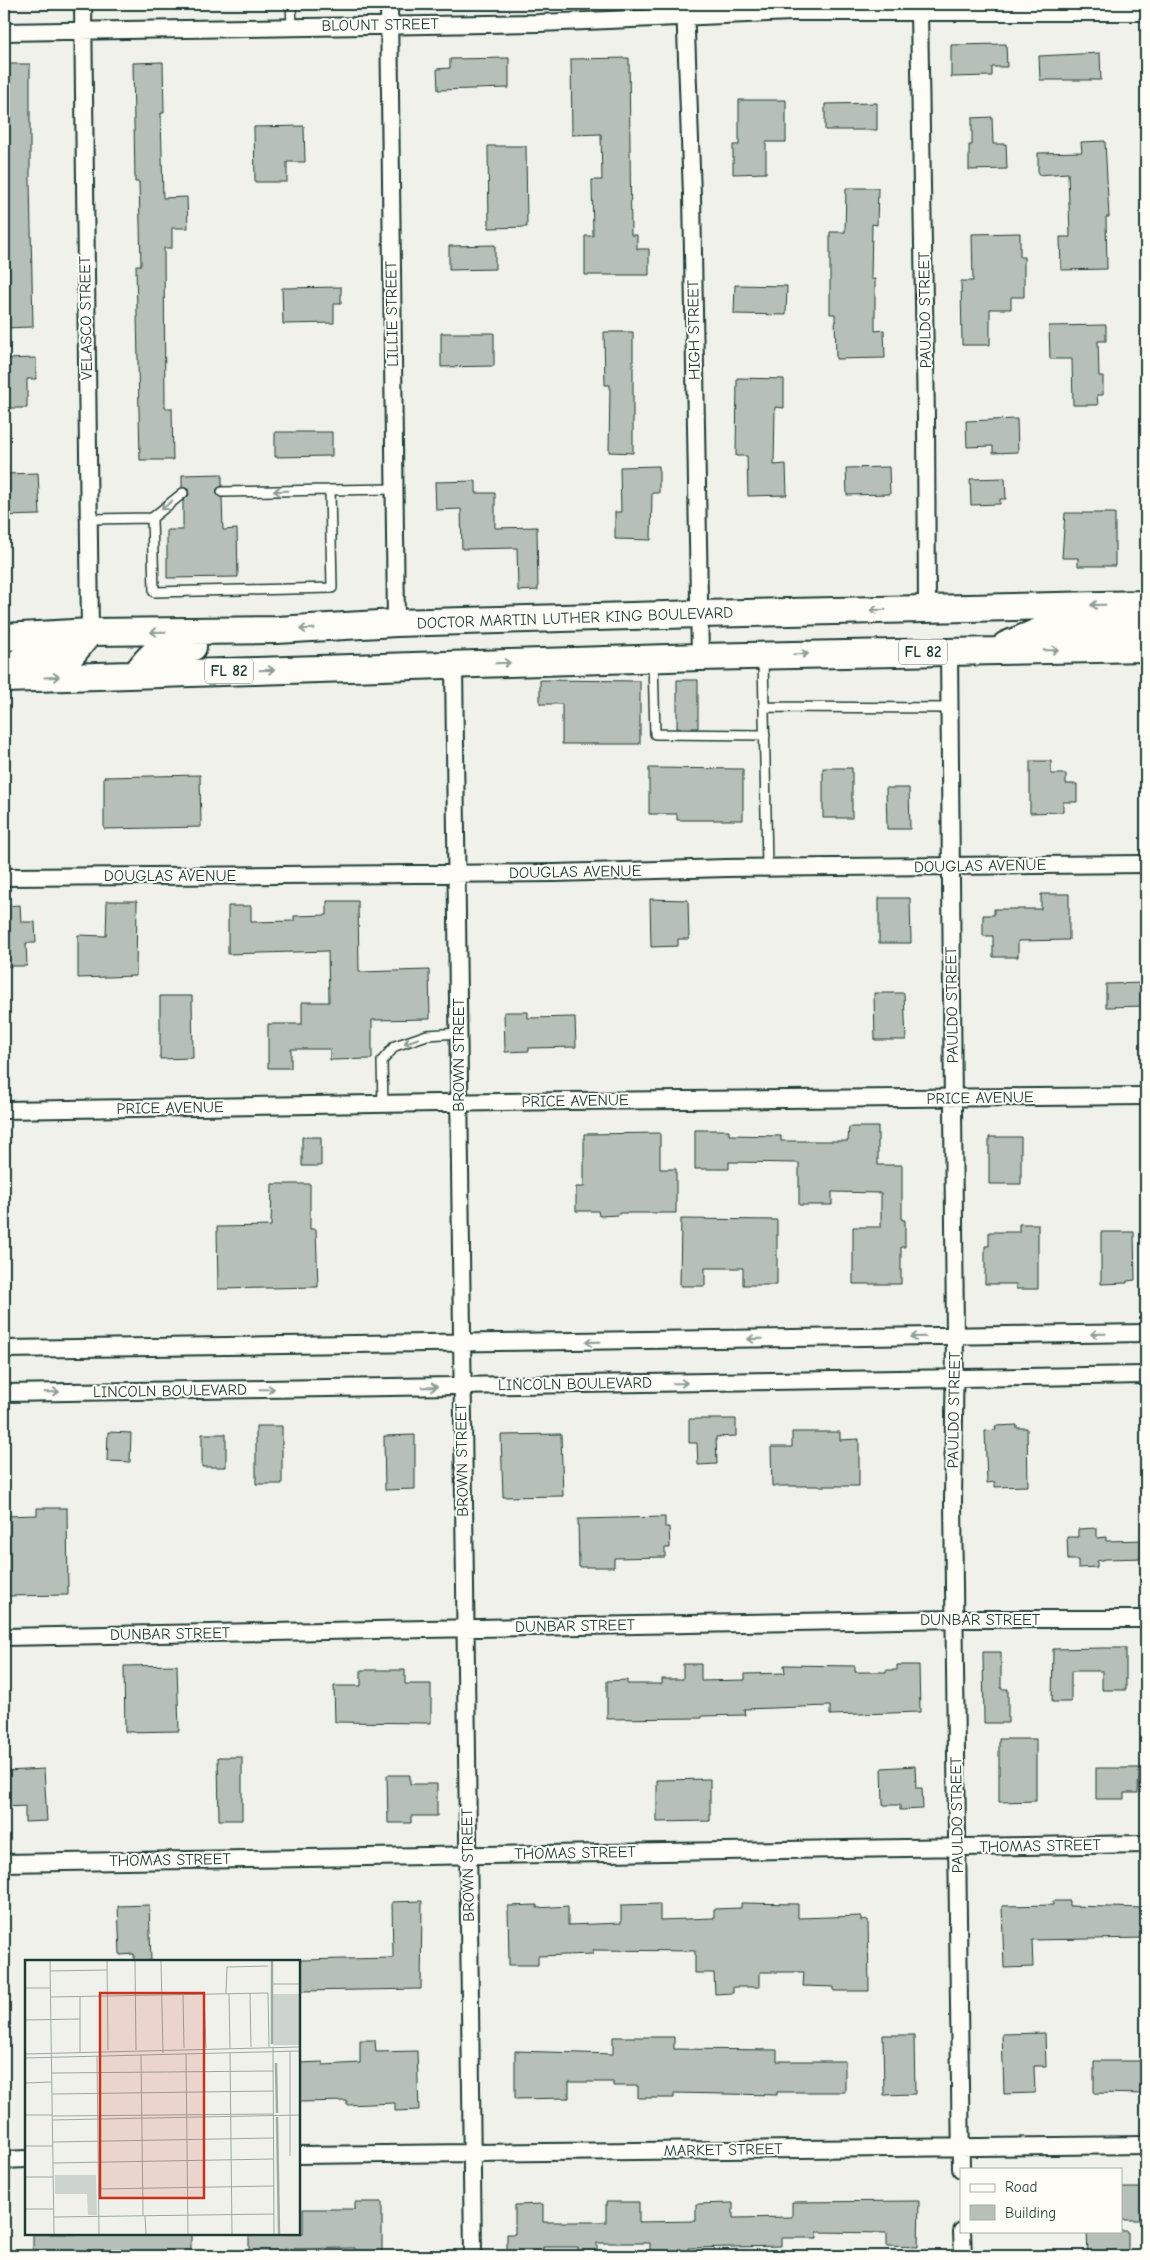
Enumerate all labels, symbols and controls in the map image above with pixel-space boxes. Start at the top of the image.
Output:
street label: BLOUNT STREET [321,15,439,35]
street label: PAULDO STREET [915,251,935,369]
street label: VELASCO STREET [76,255,96,380]
street label: LILLIE STREET [382,260,402,367]
street label: HIGH STREET [684,279,704,380]
one-way arrow [274,486,290,496]
one-way arrow [161,500,174,511]
one-way arrow [1090,600,1106,610]
street label: DOCTOR MARTIN LUTHER KING BOULEVARD [417,603,733,633]
one-way arrow [870,605,886,614]
one-way arrow [299,624,316,634]
one-way arrow [151,627,167,636]
road number: FL 82 [899,640,947,664]
one-way arrow [1043,645,1059,655]
one-way arrow [793,650,809,659]
road number: FL 82 [205,658,253,684]
one-way arrow [495,658,511,667]
one-way arrow [259,665,275,674]
one-way arrow [44,673,60,682]
street label: DOUGLAS AVENUE [914,856,1047,876]
street label: DOUGLAS AVENUE [509,862,642,882]
street label: DOUGLAS AVENUE [104,867,237,885]
street label: PAULDO STREET [942,946,962,1064]
street label: BROWN STREET [450,998,468,1112]
one-way arrow [403,1036,419,1046]
street label: PRICE AVENUE [926,1088,1034,1108]
street label: PRICE AVENUE [521,1091,629,1111]
street label: PRICE AVENUE [116,1098,224,1118]
one-way arrow [1090,1329,1106,1339]
one-way arrow [910,1333,926,1342]
one-way arrow [747,1335,763,1344]
one-way arrow [585,1337,601,1347]
street label: PAULDO STREET [944,1351,964,1469]
street label: LINCOLN BOULEVARD [498,1374,652,1394]
one-way arrow [672,1378,688,1388]
street label: LINCOLN BOULEVARD [93,1381,247,1401]
one-way arrow [422,1382,438,1392]
one-way arrow [259,1384,275,1394]
one-way arrow [44,1388,60,1397]
street label: BROWN STREET [452,1402,472,1517]
street label: DUNBAR STREET [920,1611,1041,1629]
street label: DUNBAR STREET [515,1616,636,1636]
street label: DUNBAR STREET [110,1624,231,1644]
street label: PAULDO STREET [947,1756,967,1874]
street label: BROWN STREET [458,1807,478,1922]
street label: THOMAS STREET [979,1836,1101,1856]
street label: THOMAS STREET [514,1843,636,1863]
street label: THOMAS STREET [109,1850,231,1870]
inset map [25,1960,300,2235]
street label: MARKET STREET [663,2140,783,2160]
legend [960,2168,1122,2232]
text: Road [1005,2178,1037,2196]
text: Building [1005,2204,1056,2222]

